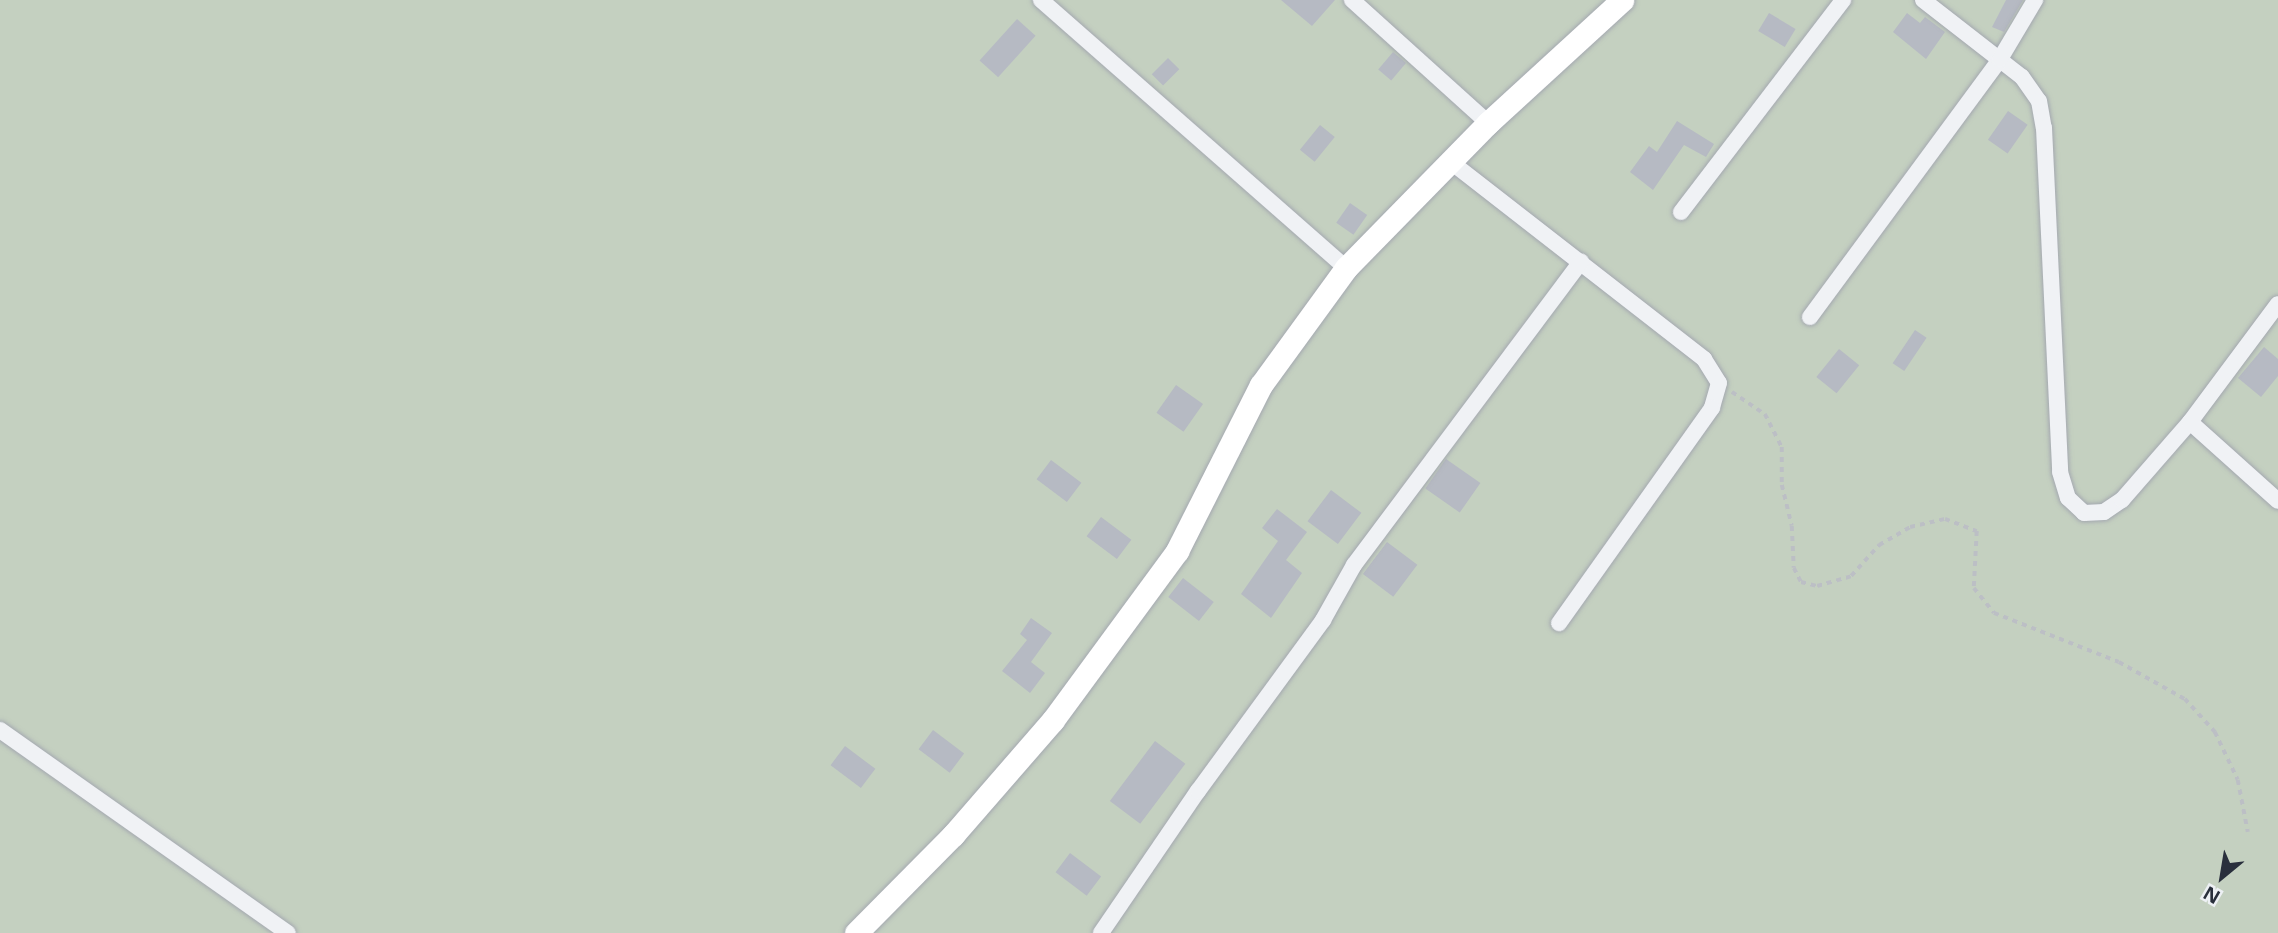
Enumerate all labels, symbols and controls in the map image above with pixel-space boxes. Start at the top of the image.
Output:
north arrow [2187,842,2257,912]
text: N [2198,880,2225,910]

